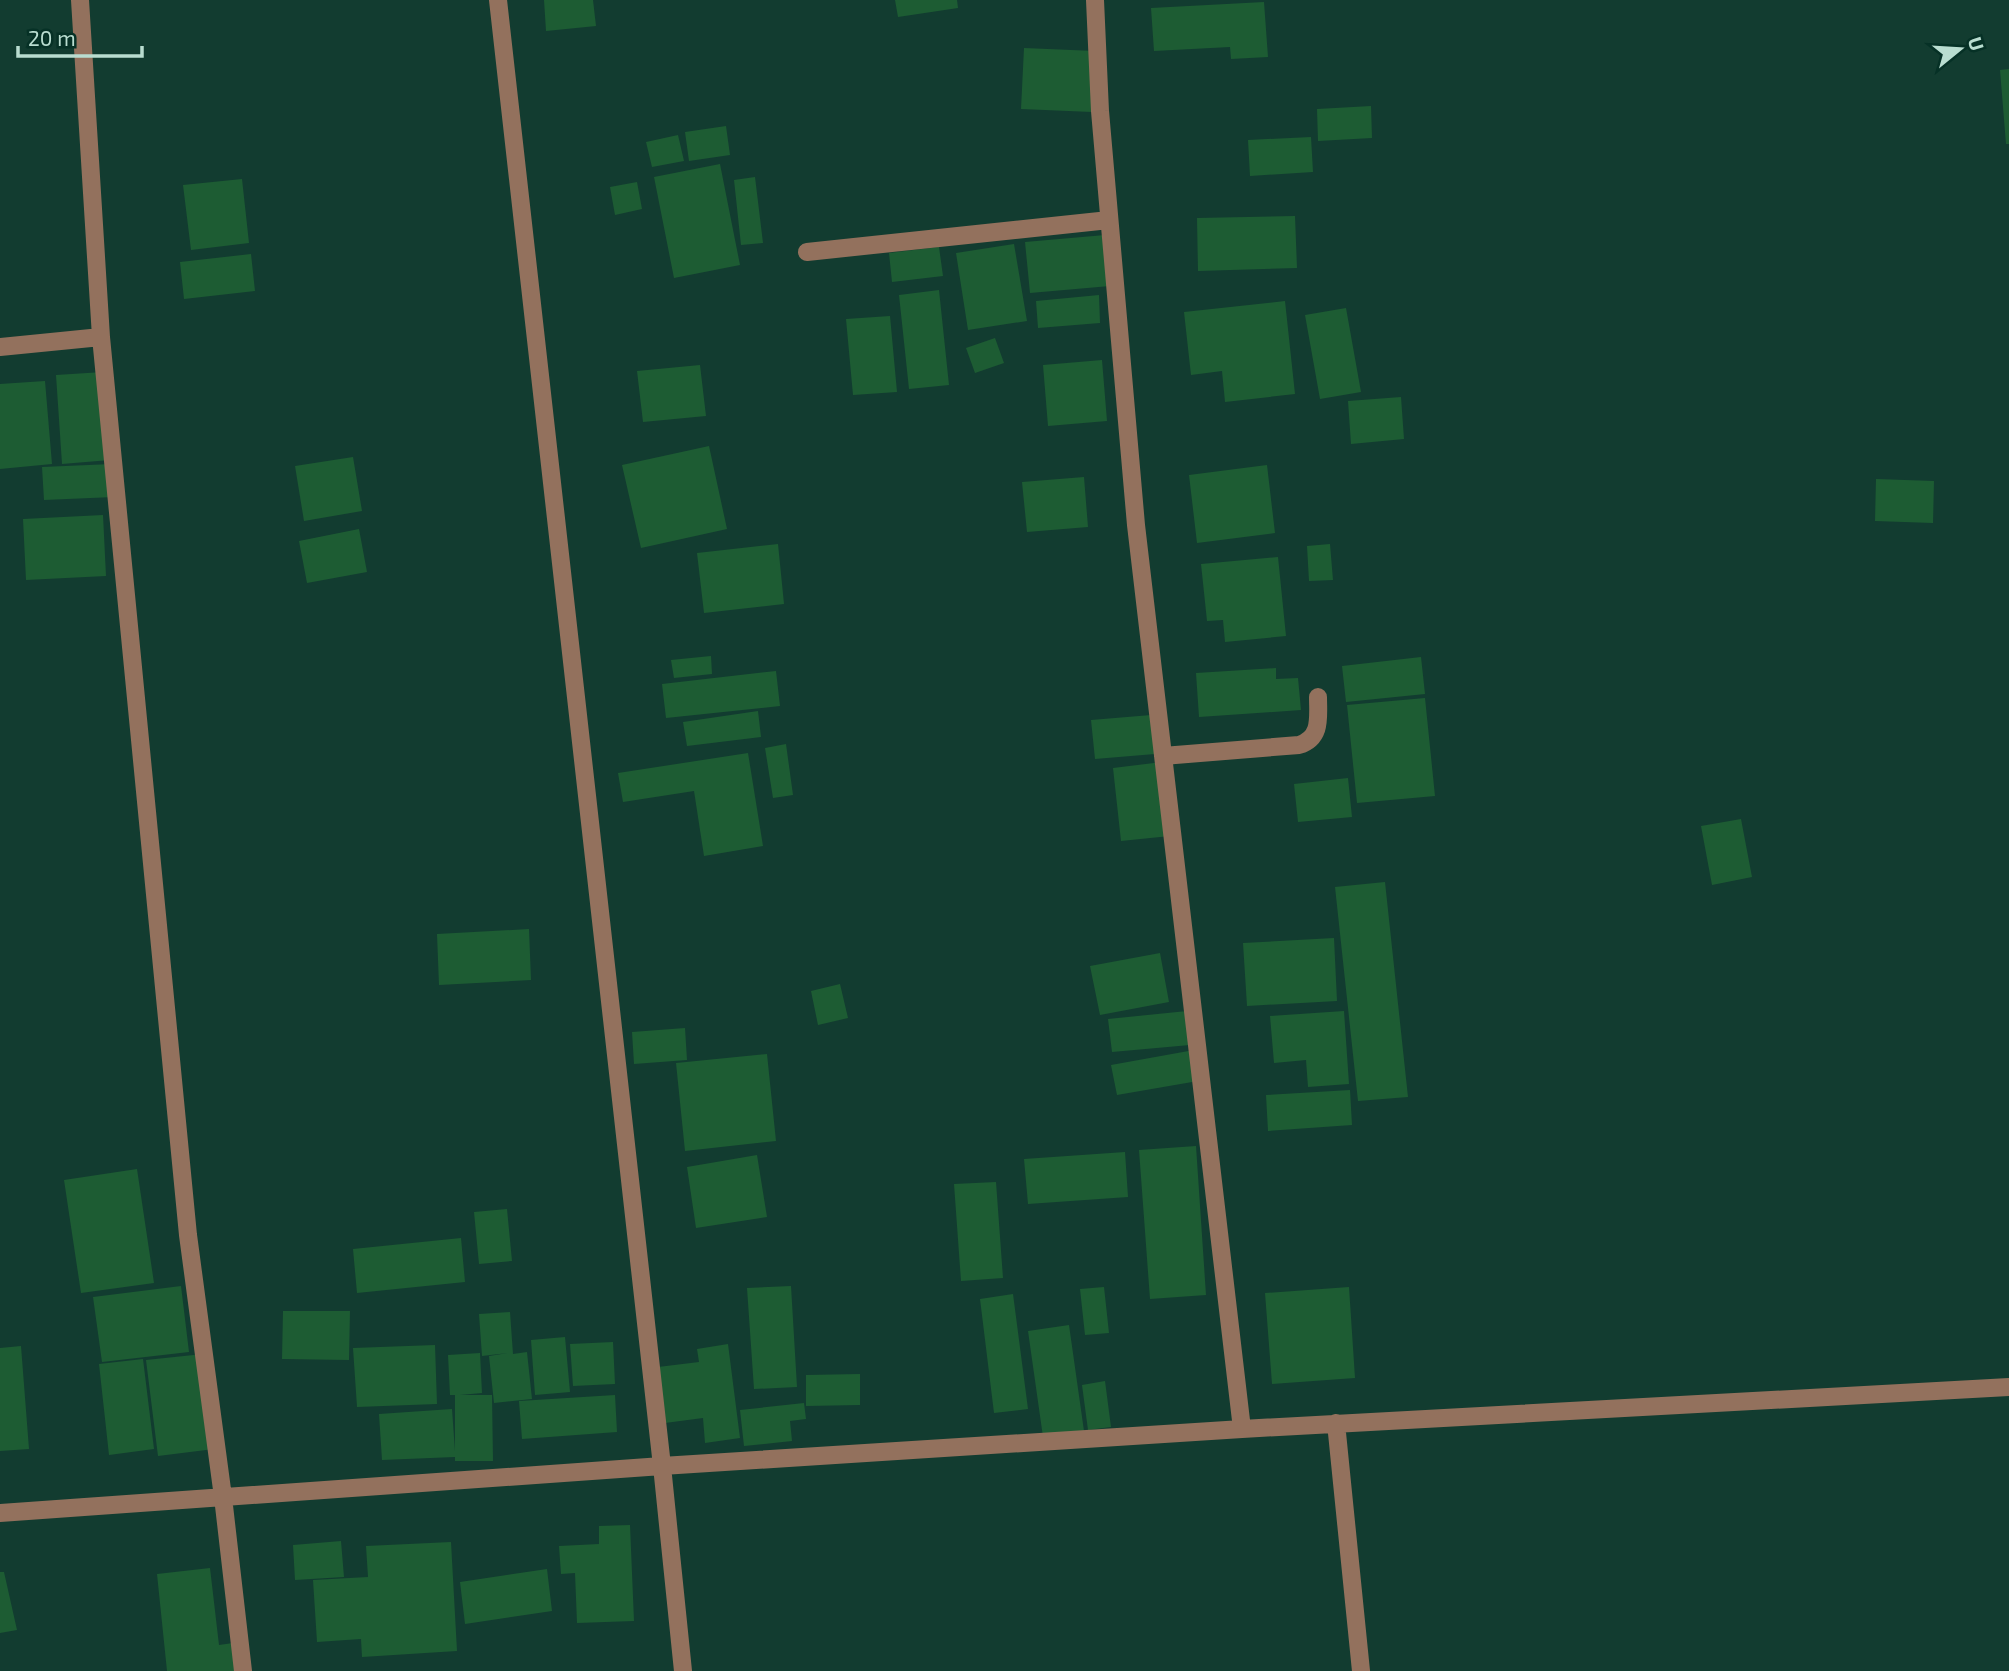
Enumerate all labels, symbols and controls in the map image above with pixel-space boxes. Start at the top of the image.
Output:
scale bar [18,14,142,58]
north arrow [1925,14,1995,84]
text: 20 m [28,25,76,50]
text: U [1964,34,1990,53]

